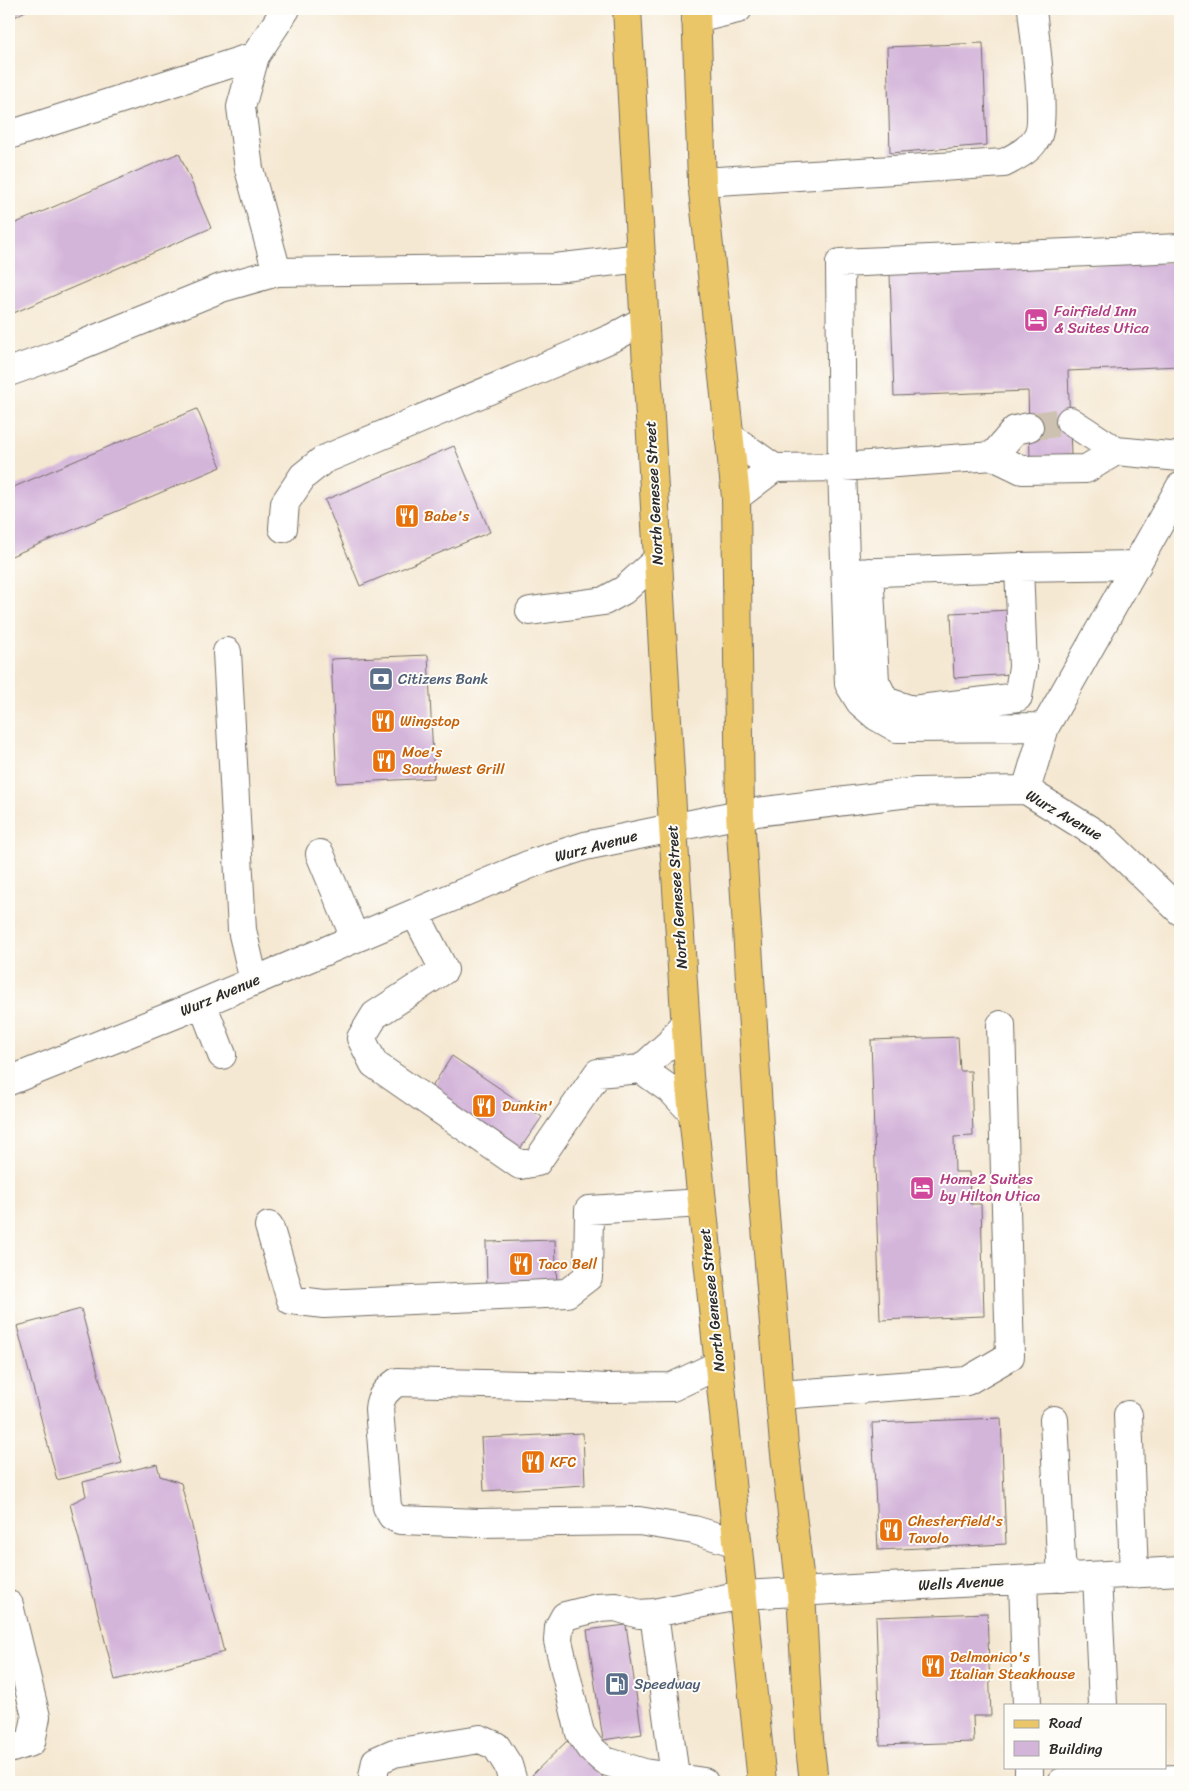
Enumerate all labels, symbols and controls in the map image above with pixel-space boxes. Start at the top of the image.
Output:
place label: Fairfield Inn & Suites Utica [1054,298,1149,341]
hotel icon: Fairfield Inn & Suites Utica [1023,307,1049,333]
street label: North Genesee Street [637,420,671,566]
restaurant icon: Babe's [394,503,420,529]
place label: Babe's [424,503,470,529]
bank icon: Citizens Bank [368,666,394,692]
place label: Citizens Bank [398,666,489,692]
restaurant icon: Wingstop [370,708,396,734]
place label: Wingstop [400,708,460,734]
place label: Moe's Southwest Grill [402,739,505,782]
restaurant icon: Moe's Southwest Grill [371,748,397,774]
street label: Wurz Avenue [1021,782,1108,848]
street label: Wurz Avenue [552,822,641,870]
street label: North Genesee Street [659,824,695,970]
street label: Wurz Avenue [176,966,265,1024]
restaurant icon: Dunkin' [471,1093,497,1119]
place label: Dunkin' [502,1093,553,1119]
place label: Home2 Suites by Hilton Utica [940,1166,1041,1209]
hotel icon: Home2 Suites by Hilton Utica [909,1175,935,1201]
street label: North Genesee Street [691,1227,732,1373]
restaurant icon: Taco Bell [508,1251,534,1277]
place label: Taco Bell [538,1251,598,1277]
restaurant icon: KFC [520,1449,546,1475]
place label: KFC [550,1449,576,1475]
place label: Chesterfield's Tavolo [908,1508,1003,1551]
restaurant icon: Chesterfield's Tavolo [878,1517,904,1543]
street label: Wells Avenue [917,1568,1005,1598]
place label: Delmonico's Italian Steakhouse [949,1644,1075,1687]
restaurant icon: Delmonico's Italian Steakhouse [920,1653,946,1679]
fuel station icon: Speedway [604,1671,630,1697]
place label: Speedway [634,1671,701,1697]
legend [1004,1704,1166,1768]
text: Road [1049,1710,1082,1736]
text: Building [1049,1736,1103,1762]

